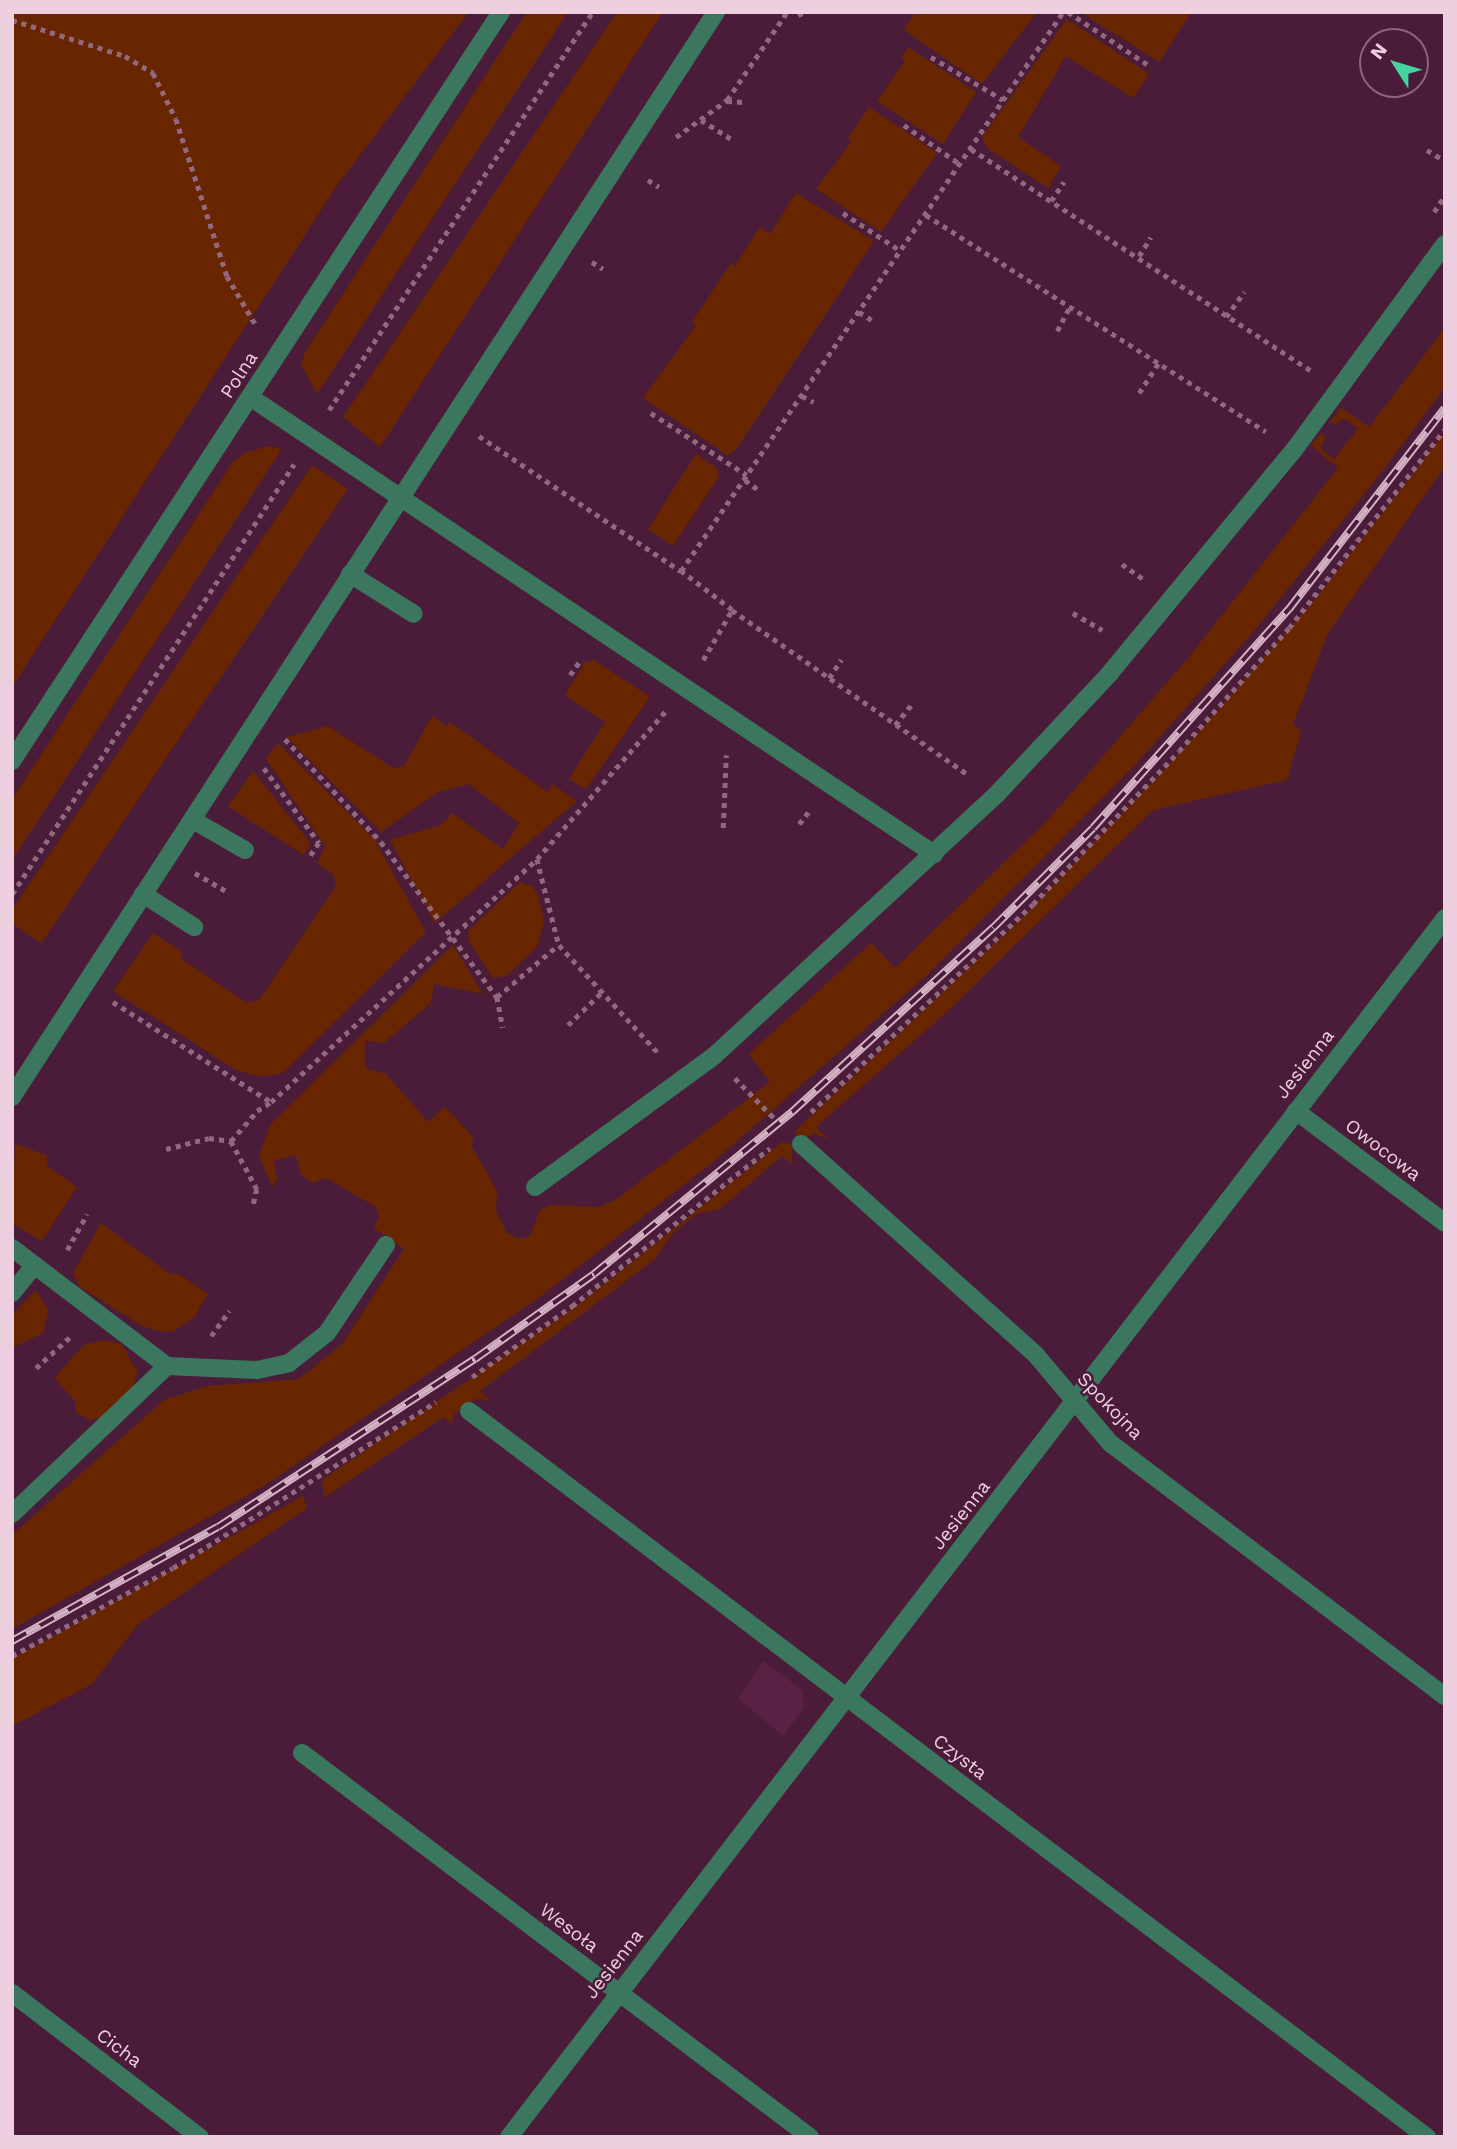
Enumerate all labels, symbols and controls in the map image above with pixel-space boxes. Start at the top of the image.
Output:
north arrow [1359,28,1429,98]
text: N [1365,39,1392,64]
street label: Polna [216,347,262,403]
street label: Jesienna [1271,1025,1339,1103]
street label: Owocowa [1341,1114,1425,1186]
street label: Spokojna [1072,1368,1148,1444]
street label: Jesienna [927,1476,995,1554]
street label: Czysta [929,1729,991,1785]
street label: Wesoła [535,1898,603,1958]
street label: Jesienna [580,1925,648,2003]
street label: Cicha [92,2023,146,2073]

